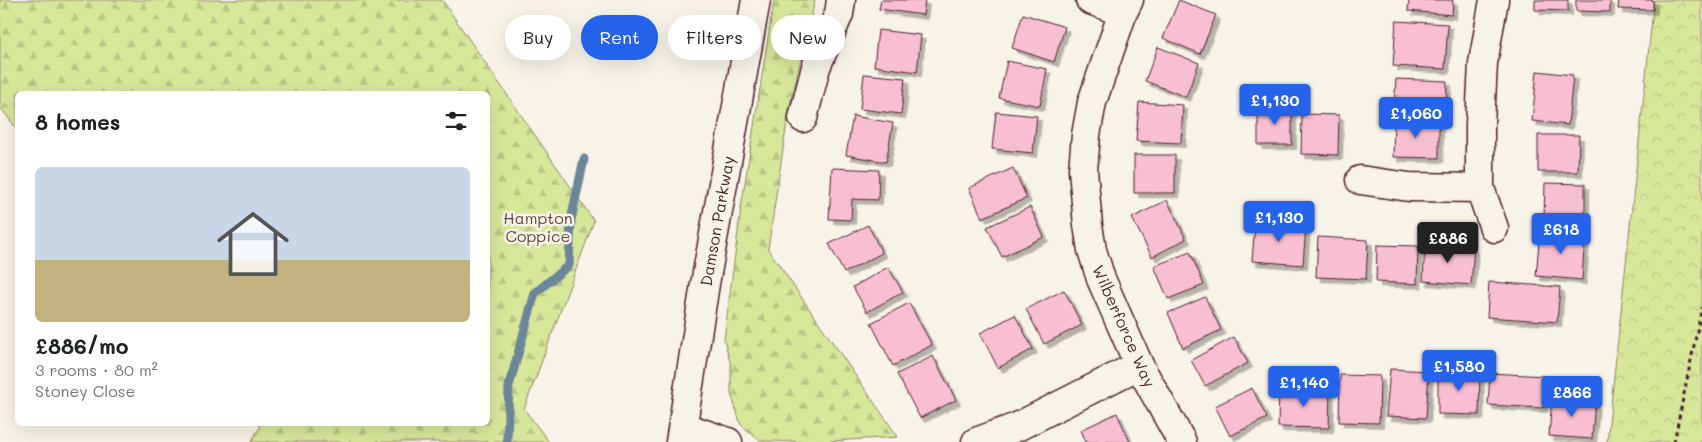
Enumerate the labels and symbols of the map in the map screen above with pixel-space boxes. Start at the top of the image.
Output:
pin: £1,130 [1234,84,1316,126]
pin: £1,060 [1375,96,1457,139]
street label: Damson Parkway [695,154,738,288]
pin: £1,130 [1238,200,1320,243]
park label: Hampton Coppice [503,207,573,246]
pin: £618 [1531,212,1591,255]
pin: £886 [1418,222,1478,264]
street label: Wilberforce Way [1088,261,1161,390]
pin: £1,580 [1418,350,1500,392]
pin: £1,140 [1263,366,1345,408]
pin: £866 [1542,376,1602,418]

